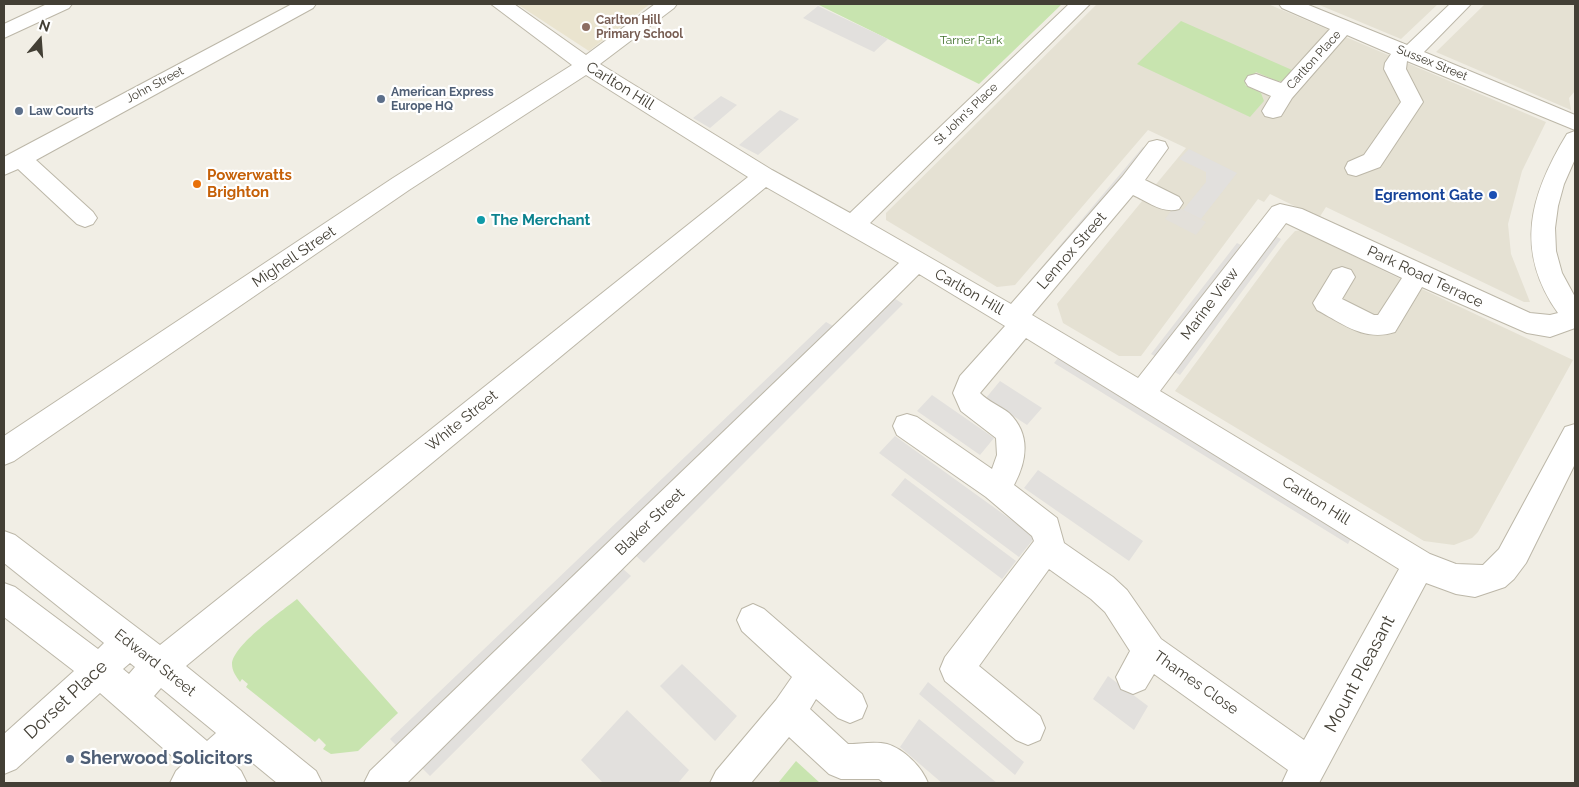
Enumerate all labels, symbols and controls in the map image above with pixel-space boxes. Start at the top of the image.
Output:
place label: Carlton Hill Primary School [596,13,683,41]
north arrow [15,15,65,65]
text: N [37,16,52,35]
marker: Carlton Hill Primary School [580,21,592,33]
street label: Carlton Place [1284,28,1344,92]
park label: Tarner Park [940,33,1002,47]
street label: Sussex Street [1394,42,1470,84]
street label: Carlton Hill [583,58,657,114]
street label: John Street [124,64,186,106]
street label: St John's Place [931,80,1001,148]
place label: American Express Europe HQ [391,85,494,113]
marker: American Express Europe HQ [375,93,387,105]
place label: Law Courts [29,104,94,118]
marker: Law Courts [13,105,25,117]
place label: Powerwatts Brighton [207,166,292,201]
marker: Powerwatts Brighton [191,178,203,190]
place label: Egremont Gate [1374,186,1483,204]
marker: Egremont Gate [1487,189,1499,201]
street label: Lennox Street [1034,209,1110,293]
place label: The Merchant [491,211,590,229]
marker: The Merchant [475,214,487,226]
street label: Mighell Street [249,222,339,292]
street label: Park Road Terrace [1364,242,1486,312]
street label: Marine View [1177,264,1243,344]
street label: Carlton Hill [931,265,1007,319]
street label: White Street [423,387,501,455]
street label: Carlton Hill [1279,473,1353,529]
street label: Blaker Street [612,485,688,559]
street label: Mount Pleasant [1320,612,1400,736]
street label: Edward Street [111,626,199,700]
street label: Thames Close [1150,647,1242,719]
street label: Dorset Place [20,656,112,744]
place label: Sherwood Solicitors [80,748,253,770]
marker: Sherwood Solicitors [64,753,76,765]

